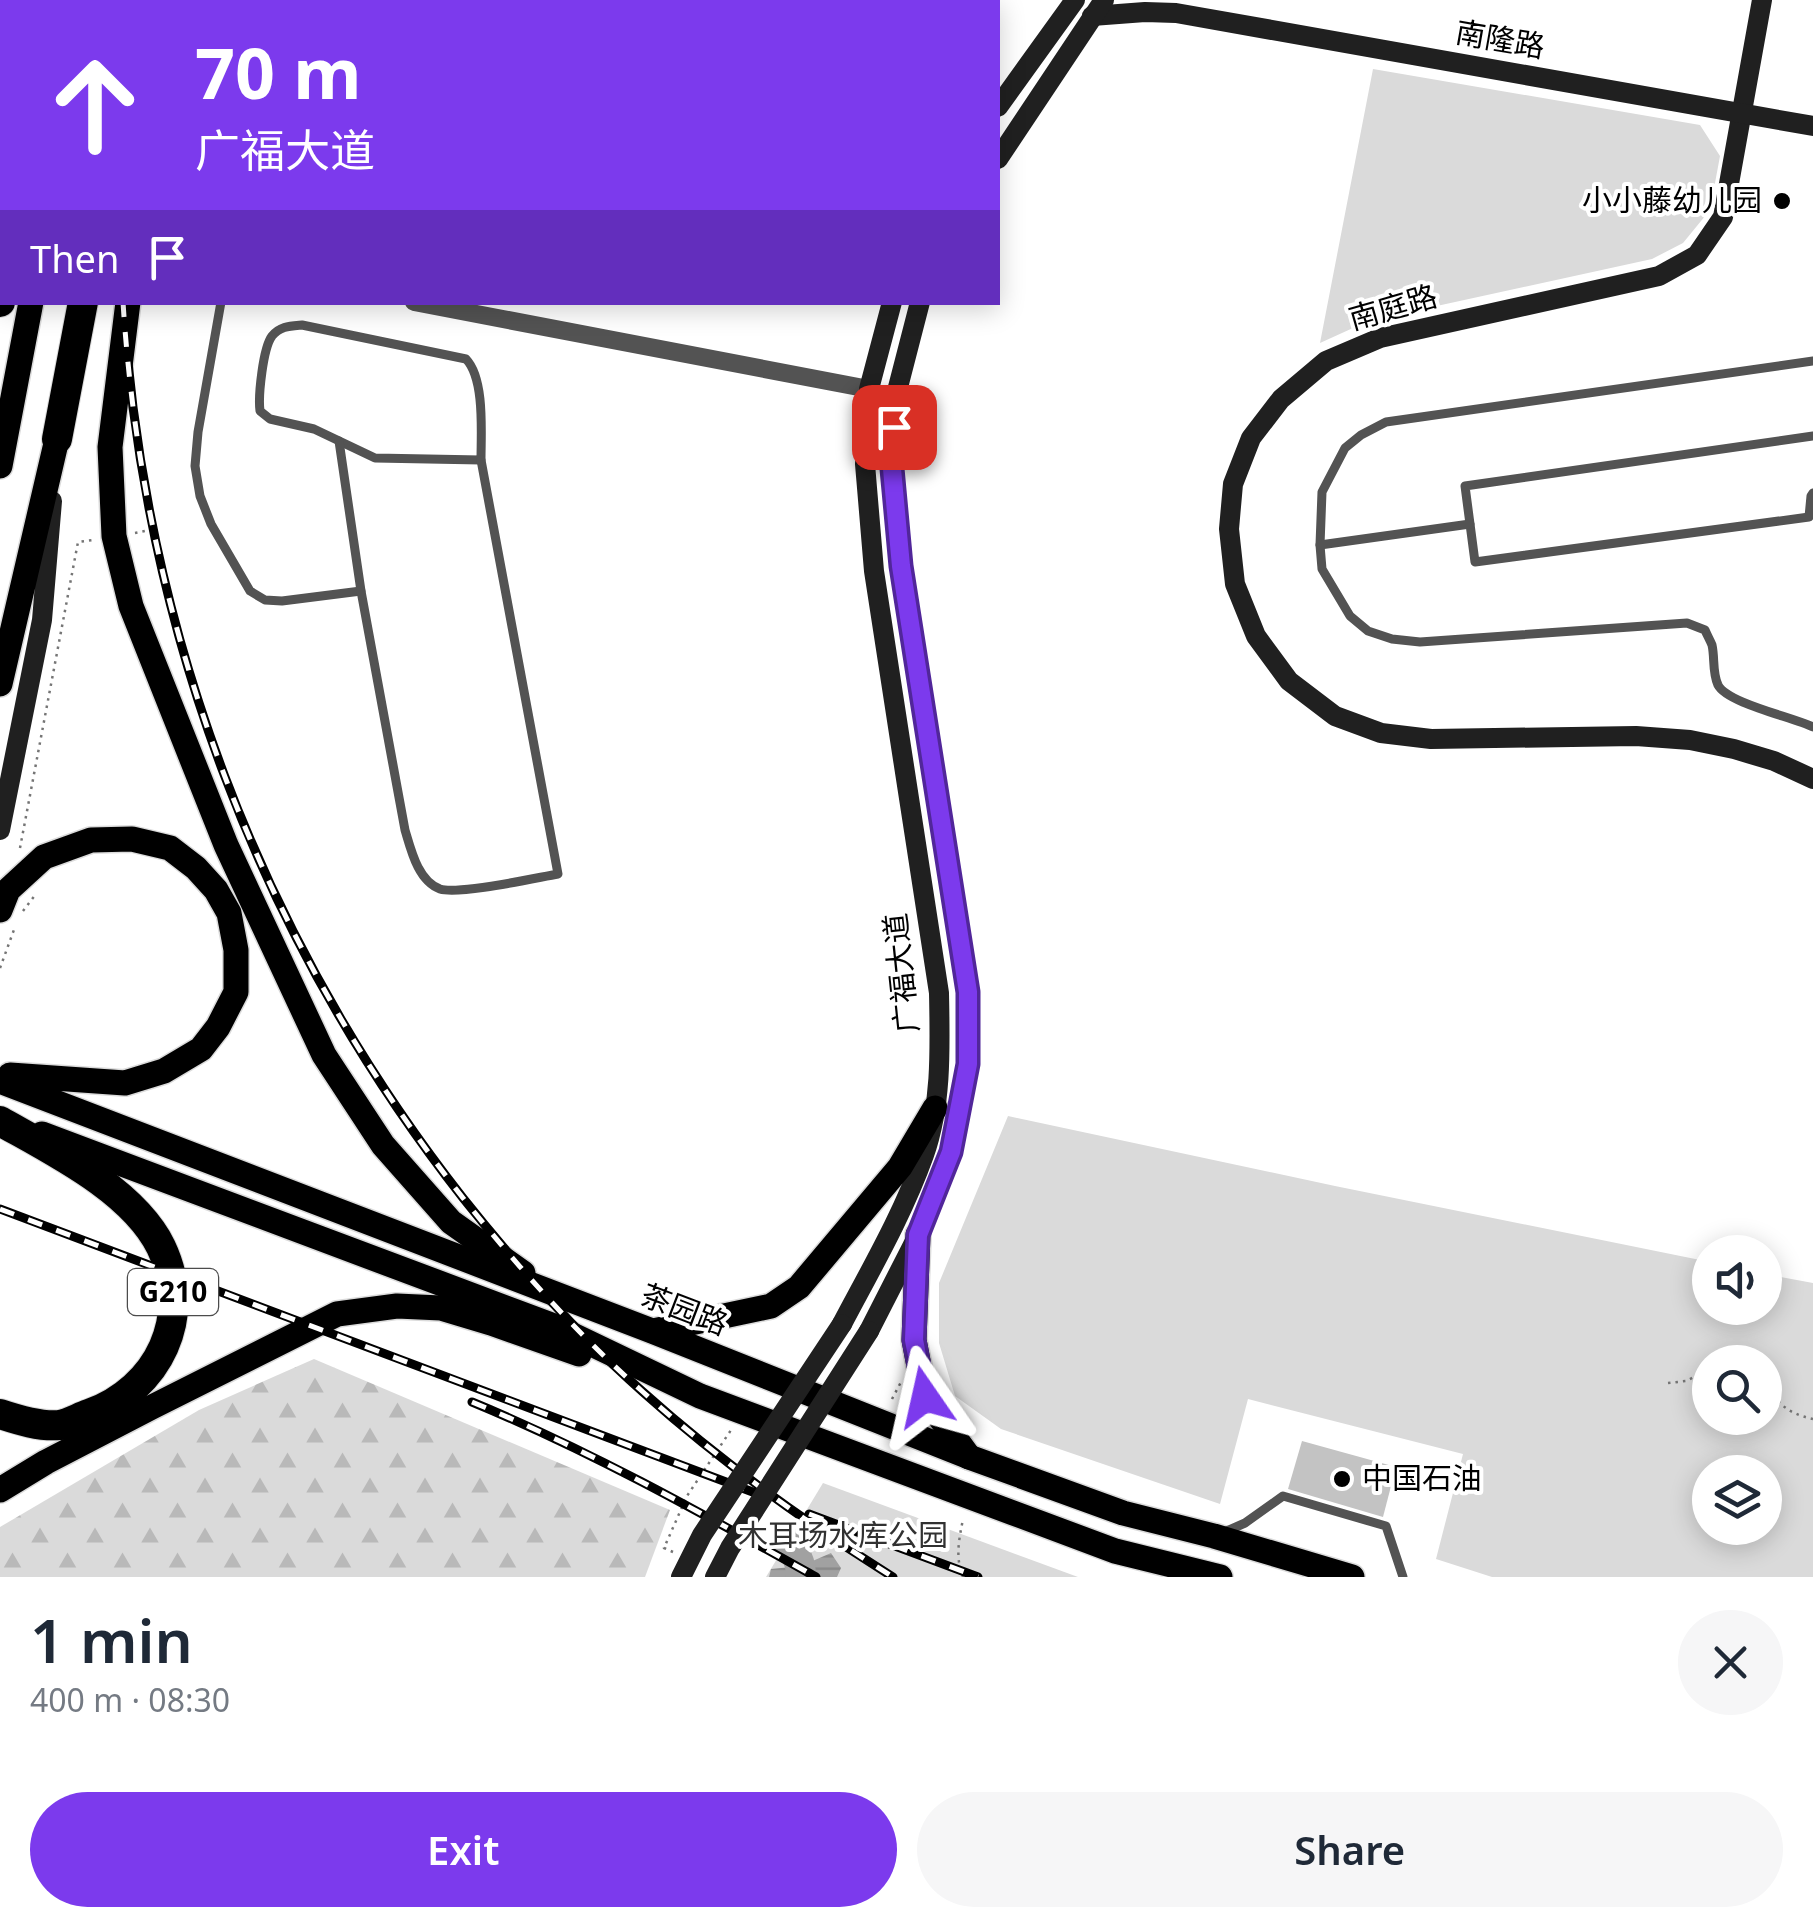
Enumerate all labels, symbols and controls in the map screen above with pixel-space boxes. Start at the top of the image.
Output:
street label: 南隆路 [1452,11,1548,67]
text: 70 m [195,24,362,120]
icon: ahead [30,40,160,170]
text: 广福大道 [195,119,375,180]
place label: 小小藤幼儿园 [1582,179,1762,220]
marker: 小小藤幼儿园 [1771,190,1793,212]
icon: arrive [140,230,195,285]
text: Then [30,232,120,284]
street label: 南庭路 [1344,274,1441,339]
pin [852,385,937,470]
icon: arrive [867,400,922,455]
street label: 广福大道 [874,911,927,1035]
map controls [1692,1235,1782,1545]
button: sound [1692,1235,1782,1325]
road number: G210 [128,1269,218,1315]
street label: 茶园路 [635,1273,734,1344]
position arrow [873,1345,977,1449]
button: search [1692,1345,1782,1435]
button: layers [1692,1455,1782,1545]
place label: 中国石油 [1362,1457,1482,1498]
marker: 中国石油 [1331,1468,1353,1490]
park label: 木耳场水库公园 [738,1514,948,1555]
text: 1 min [30,1599,193,1681]
button: close [1678,1610,1783,1715]
text: 400 m · 08:30 [30,1678,230,1721]
button: Exit [30,1792,897,1907]
button: Share [917,1792,1783,1907]

